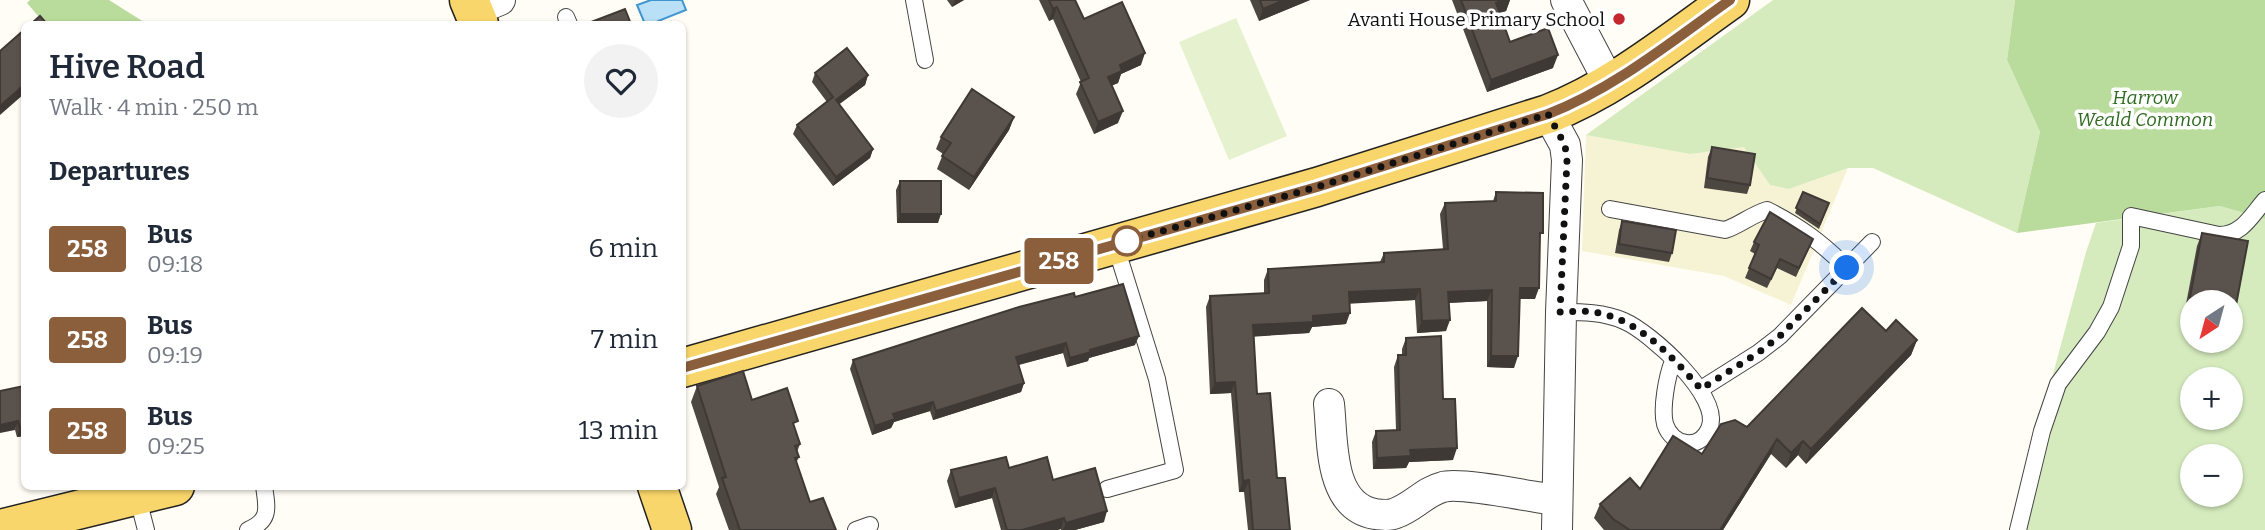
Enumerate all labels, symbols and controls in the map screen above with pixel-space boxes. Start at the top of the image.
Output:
place label: Avanti House Primary School [1348,8,1605,31]
marker: Avanti House Primary School [1611,11,1627,27]
button: heart [584,44,658,118]
text: Hive Road [49,47,205,87]
park label: Harrow Weald Common [2077,86,2213,131]
text: Walk · 4 min · 250 m [49,93,258,121]
text: Departures [49,156,190,187]
text: Bus [147,219,193,250]
unlabelled marker [1112,226,1142,256]
text: 6 min [589,233,658,264]
text: 258 [67,235,108,263]
line badge: 258 [1019,238,1099,284]
text: 258 [1038,247,1080,275]
text: 09:18 [147,250,203,278]
your location [1829,250,1864,285]
north arrow [2180,290,2244,354]
map controls [2180,290,2243,507]
text: Bus [147,310,193,341]
text: 7 min [591,324,658,355]
text: 258 [67,326,108,354]
text: 09:19 [147,341,203,369]
button: + [2180,367,2243,430]
text: Bus [147,401,193,432]
text: 13 min [578,415,658,446]
text: 258 [67,417,108,445]
text: 09:25 [147,432,205,460]
button: − [2180,444,2243,507]

